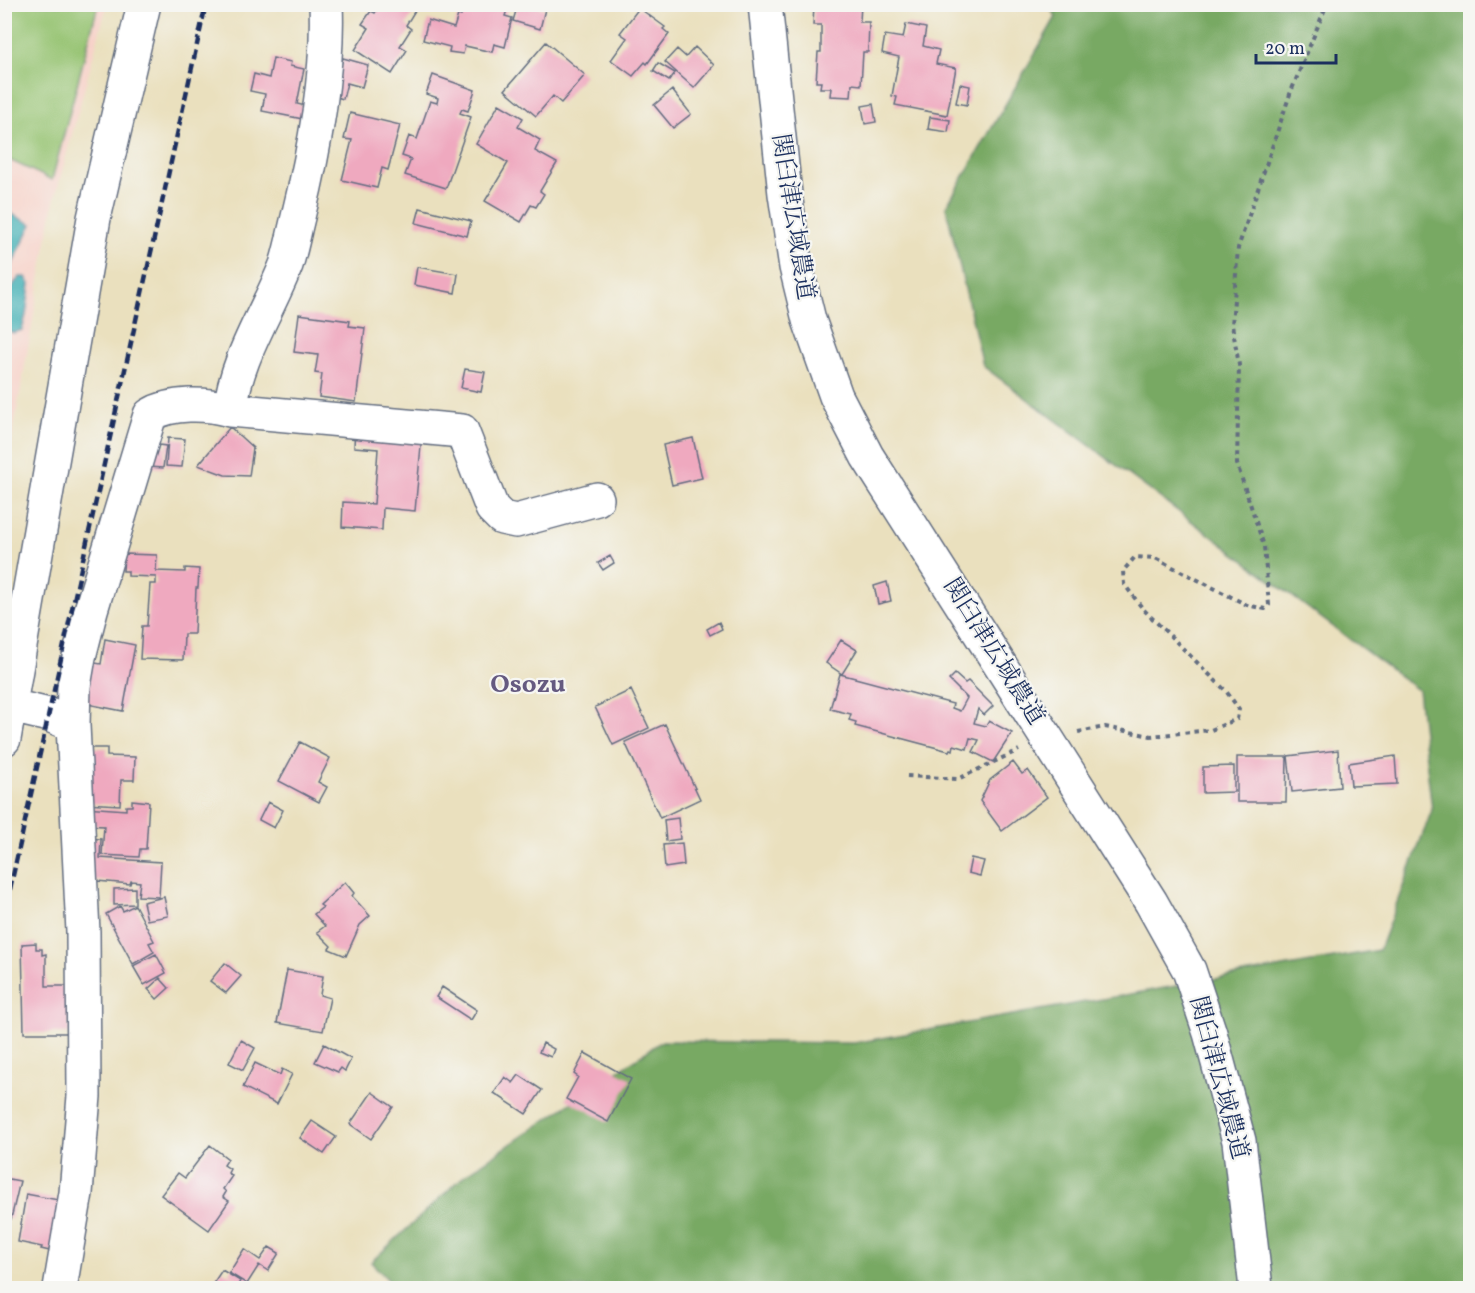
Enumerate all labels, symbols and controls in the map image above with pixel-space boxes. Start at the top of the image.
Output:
scale bar [1256,27,1336,65]
text: 20 m [1265,37,1305,62]
street label: 関臼津広域農道 [762,131,822,303]
street label: 関臼津広域農道 [934,572,1052,732]
district label: Osozu [490,667,566,703]
street label: 関臼津広域農道 [1180,992,1256,1164]

